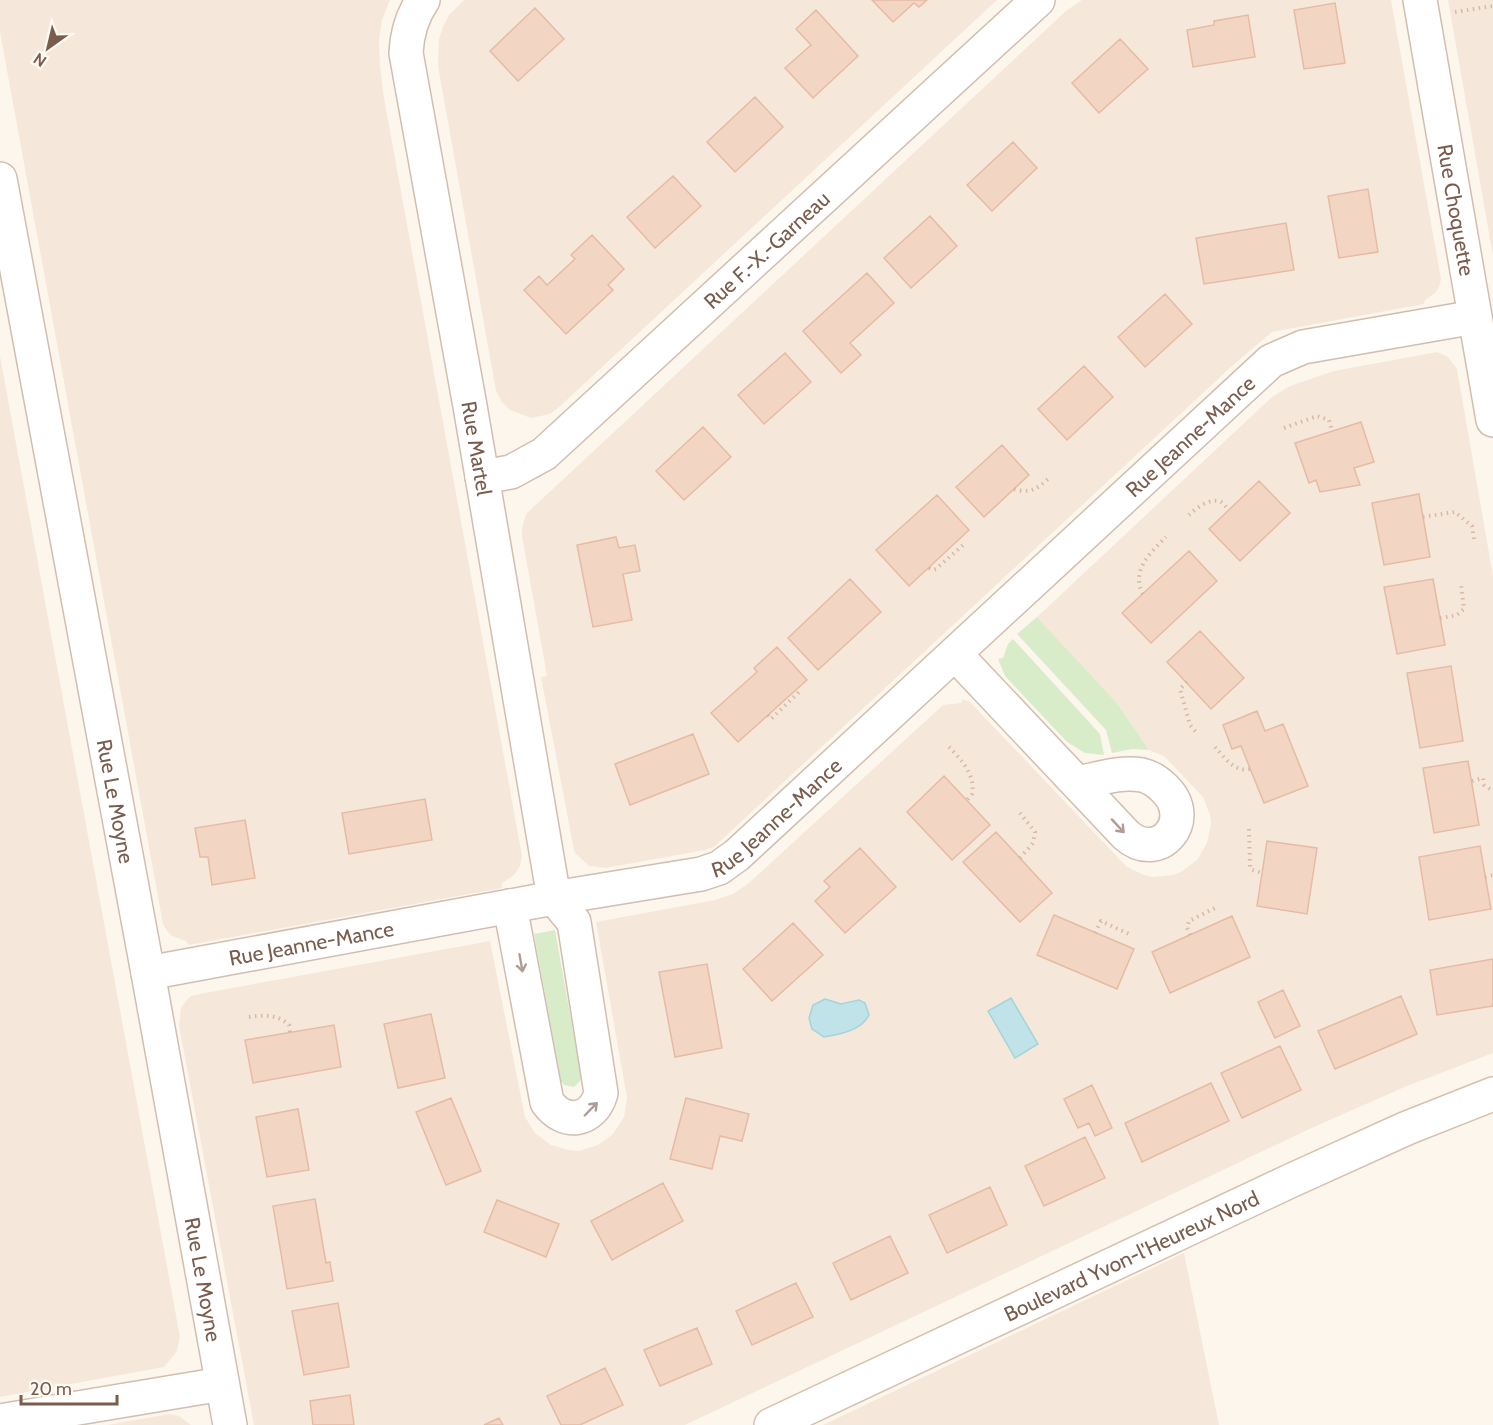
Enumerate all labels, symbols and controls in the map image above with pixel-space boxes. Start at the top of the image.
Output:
north arrow [18,18,78,78]
text: N [30,49,50,71]
street label: Rue Choquette [1433,142,1480,278]
street label: Rue F.-X.-Garneau [698,186,834,314]
street label: Rue Jeanne-Mance [1120,370,1260,502]
street label: Rue Martel [457,399,498,497]
street label: Rue Le Moyne [92,737,140,866]
street label: Rue Jeanne-Mance [708,752,847,882]
one-way arrow [1111,818,1125,833]
street label: Rue Jeanne-Mance [227,915,396,970]
one-way arrow [516,953,527,973]
one-way arrow [584,1101,598,1116]
street label: Boulevard Yvon-l'Heureux Nord [1000,1185,1263,1326]
street label: Rue Le Moyne [180,1215,227,1344]
scale bar [21,1368,117,1406]
text: 20 m [30,1378,72,1400]

